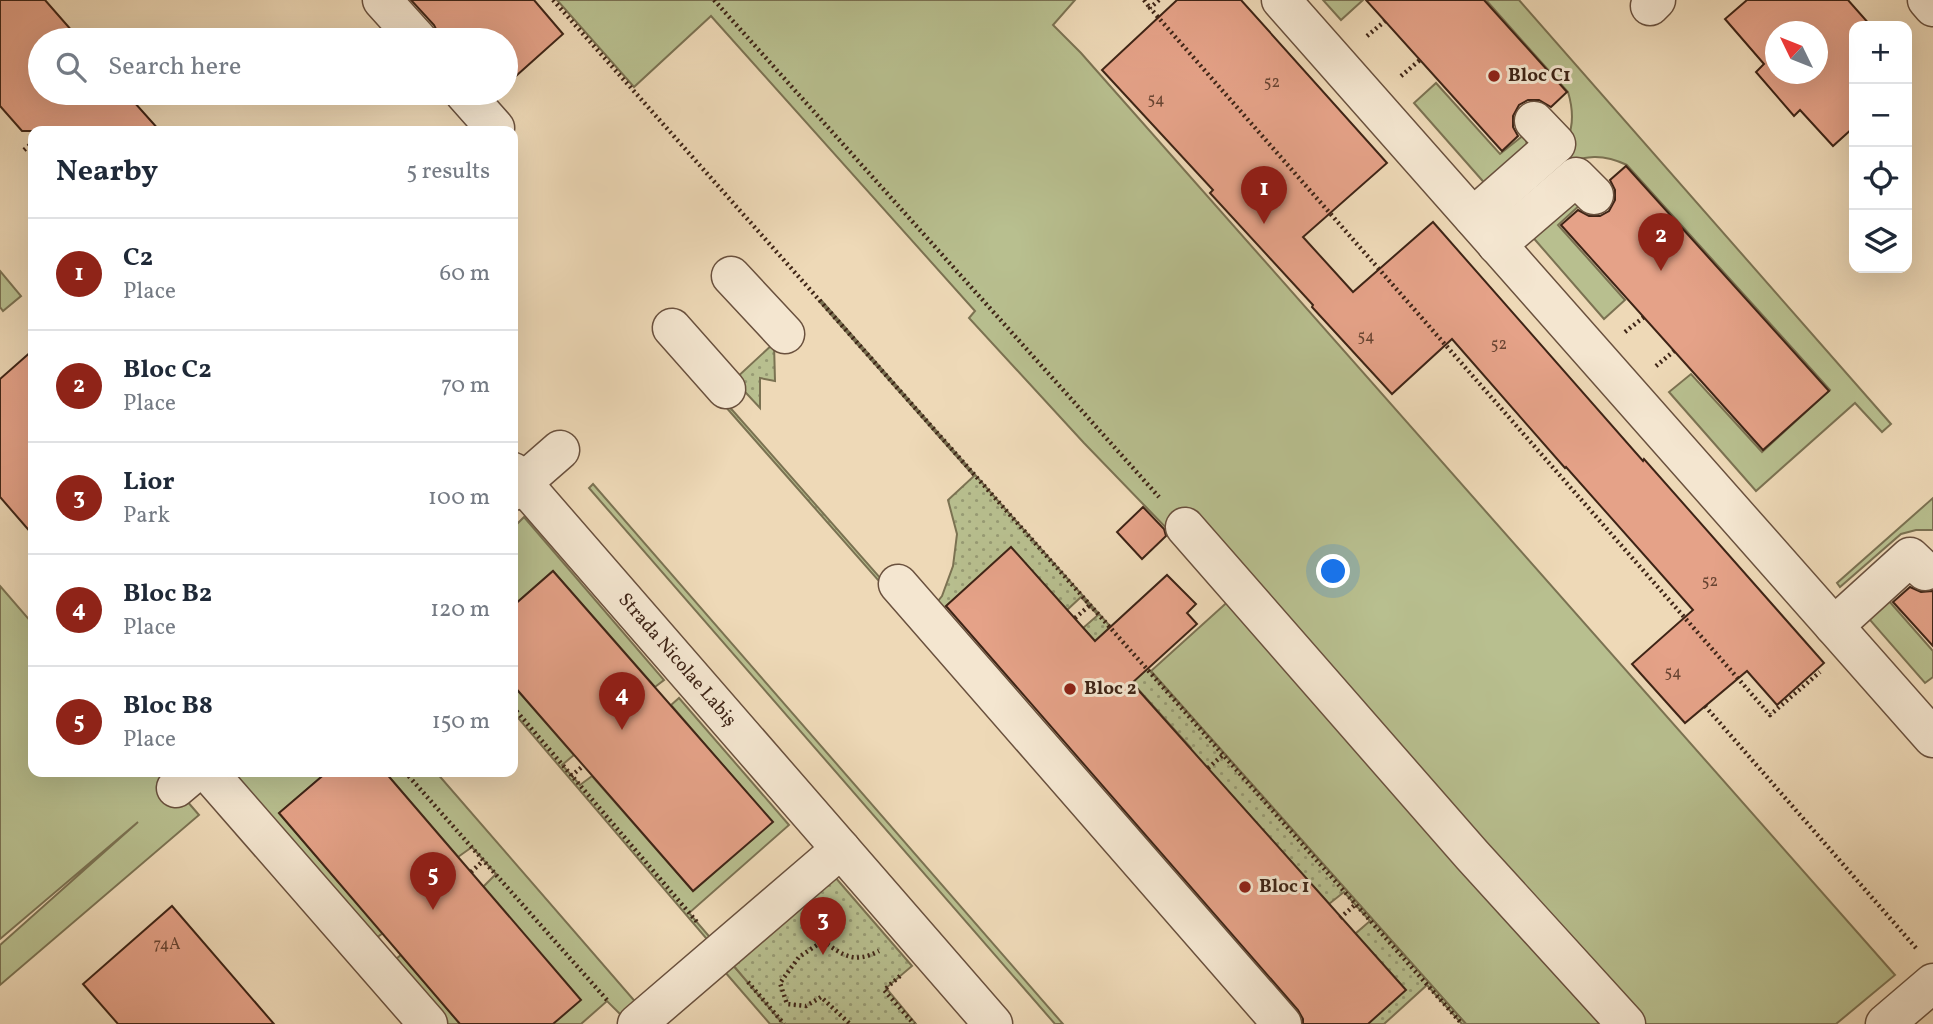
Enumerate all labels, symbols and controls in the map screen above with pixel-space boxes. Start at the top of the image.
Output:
north arrow [1765,21,1828,84]
map controls [1849,21,1912,273]
button: + [1849,21,1912,84]
search box [28,28,518,105]
icon: search [52,48,90,86]
text: Search here [108,49,241,85]
place label: Bloc C1 [1508,63,1571,89]
marker: Bloc C1 [1486,68,1502,84]
house number: 52 [1264,72,1280,94]
button: − [1849,84,1912,147]
house number: 54 [1147,89,1165,111]
button: locate [1849,147,1912,210]
text: Nearby [56,151,158,193]
text: 5 results [406,156,490,188]
pin: 1 [1241,166,1287,224]
button: layers [1849,210,1912,273]
pin: 2 [1638,213,1684,271]
text: C2 [123,240,153,276]
text: 1 [74,258,84,290]
text: 60 m [440,258,490,290]
text: Place [123,276,176,308]
house number: 54 [1357,326,1375,348]
house number: 52 [1491,334,1507,356]
text: Bloc C2 [123,352,212,388]
text: 2 [73,370,85,402]
text: 70 m [441,370,490,402]
text: Place [123,388,176,420]
text: Lior [123,464,175,500]
text: 3 [73,482,85,514]
text: 100 m [428,482,490,514]
text: Park [123,500,170,532]
your location [1316,554,1350,588]
house number: 52 [1702,571,1718,593]
text: Bloc B2 [123,576,212,612]
street label: Strada Nicolae Labiș [612,588,742,732]
text: 4 [72,594,86,626]
text: 120 m [430,594,490,626]
text: Place [123,612,176,644]
house number: 54 [1664,662,1682,684]
pin: 4 [599,672,645,730]
place label: Bloc 2 [1084,676,1137,702]
marker: Bloc 2 [1062,681,1078,697]
text: Bloc B8 [123,688,213,724]
text: 5 [73,706,85,738]
text: 150 m [432,706,490,738]
text: Place [123,724,176,756]
pin: 5 [410,852,456,910]
place label: Bloc 1 [1259,874,1309,900]
marker: Bloc 1 [1237,879,1253,895]
pin: 3 [800,897,846,955]
house number: 74A [154,934,180,956]

